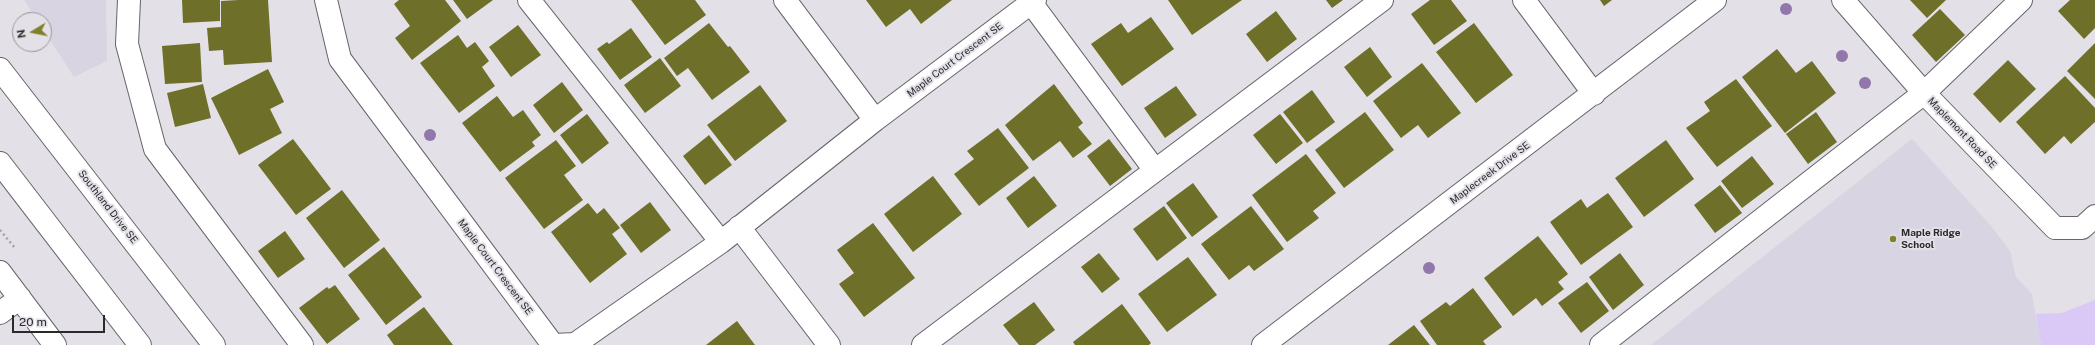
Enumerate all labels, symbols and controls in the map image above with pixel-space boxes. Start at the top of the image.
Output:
north arrow [12,12,52,52]
street label: Maple Court Crescent SE [905,20,1005,100]
text: N [15,29,28,39]
street label: Maplemont Road SE [1925,95,1999,171]
street label: Maplecreek Drive SE [1448,139,1532,207]
street label: Southland Drive SE [76,168,140,246]
street label: Maple Court Crescent SE [455,217,535,317]
place label: Maple Ridge School [1901,227,1960,250]
marker: Maple Ridge School [1888,234,1898,244]
scale bar [14,307,107,333]
text: 20 m [19,315,47,329]

